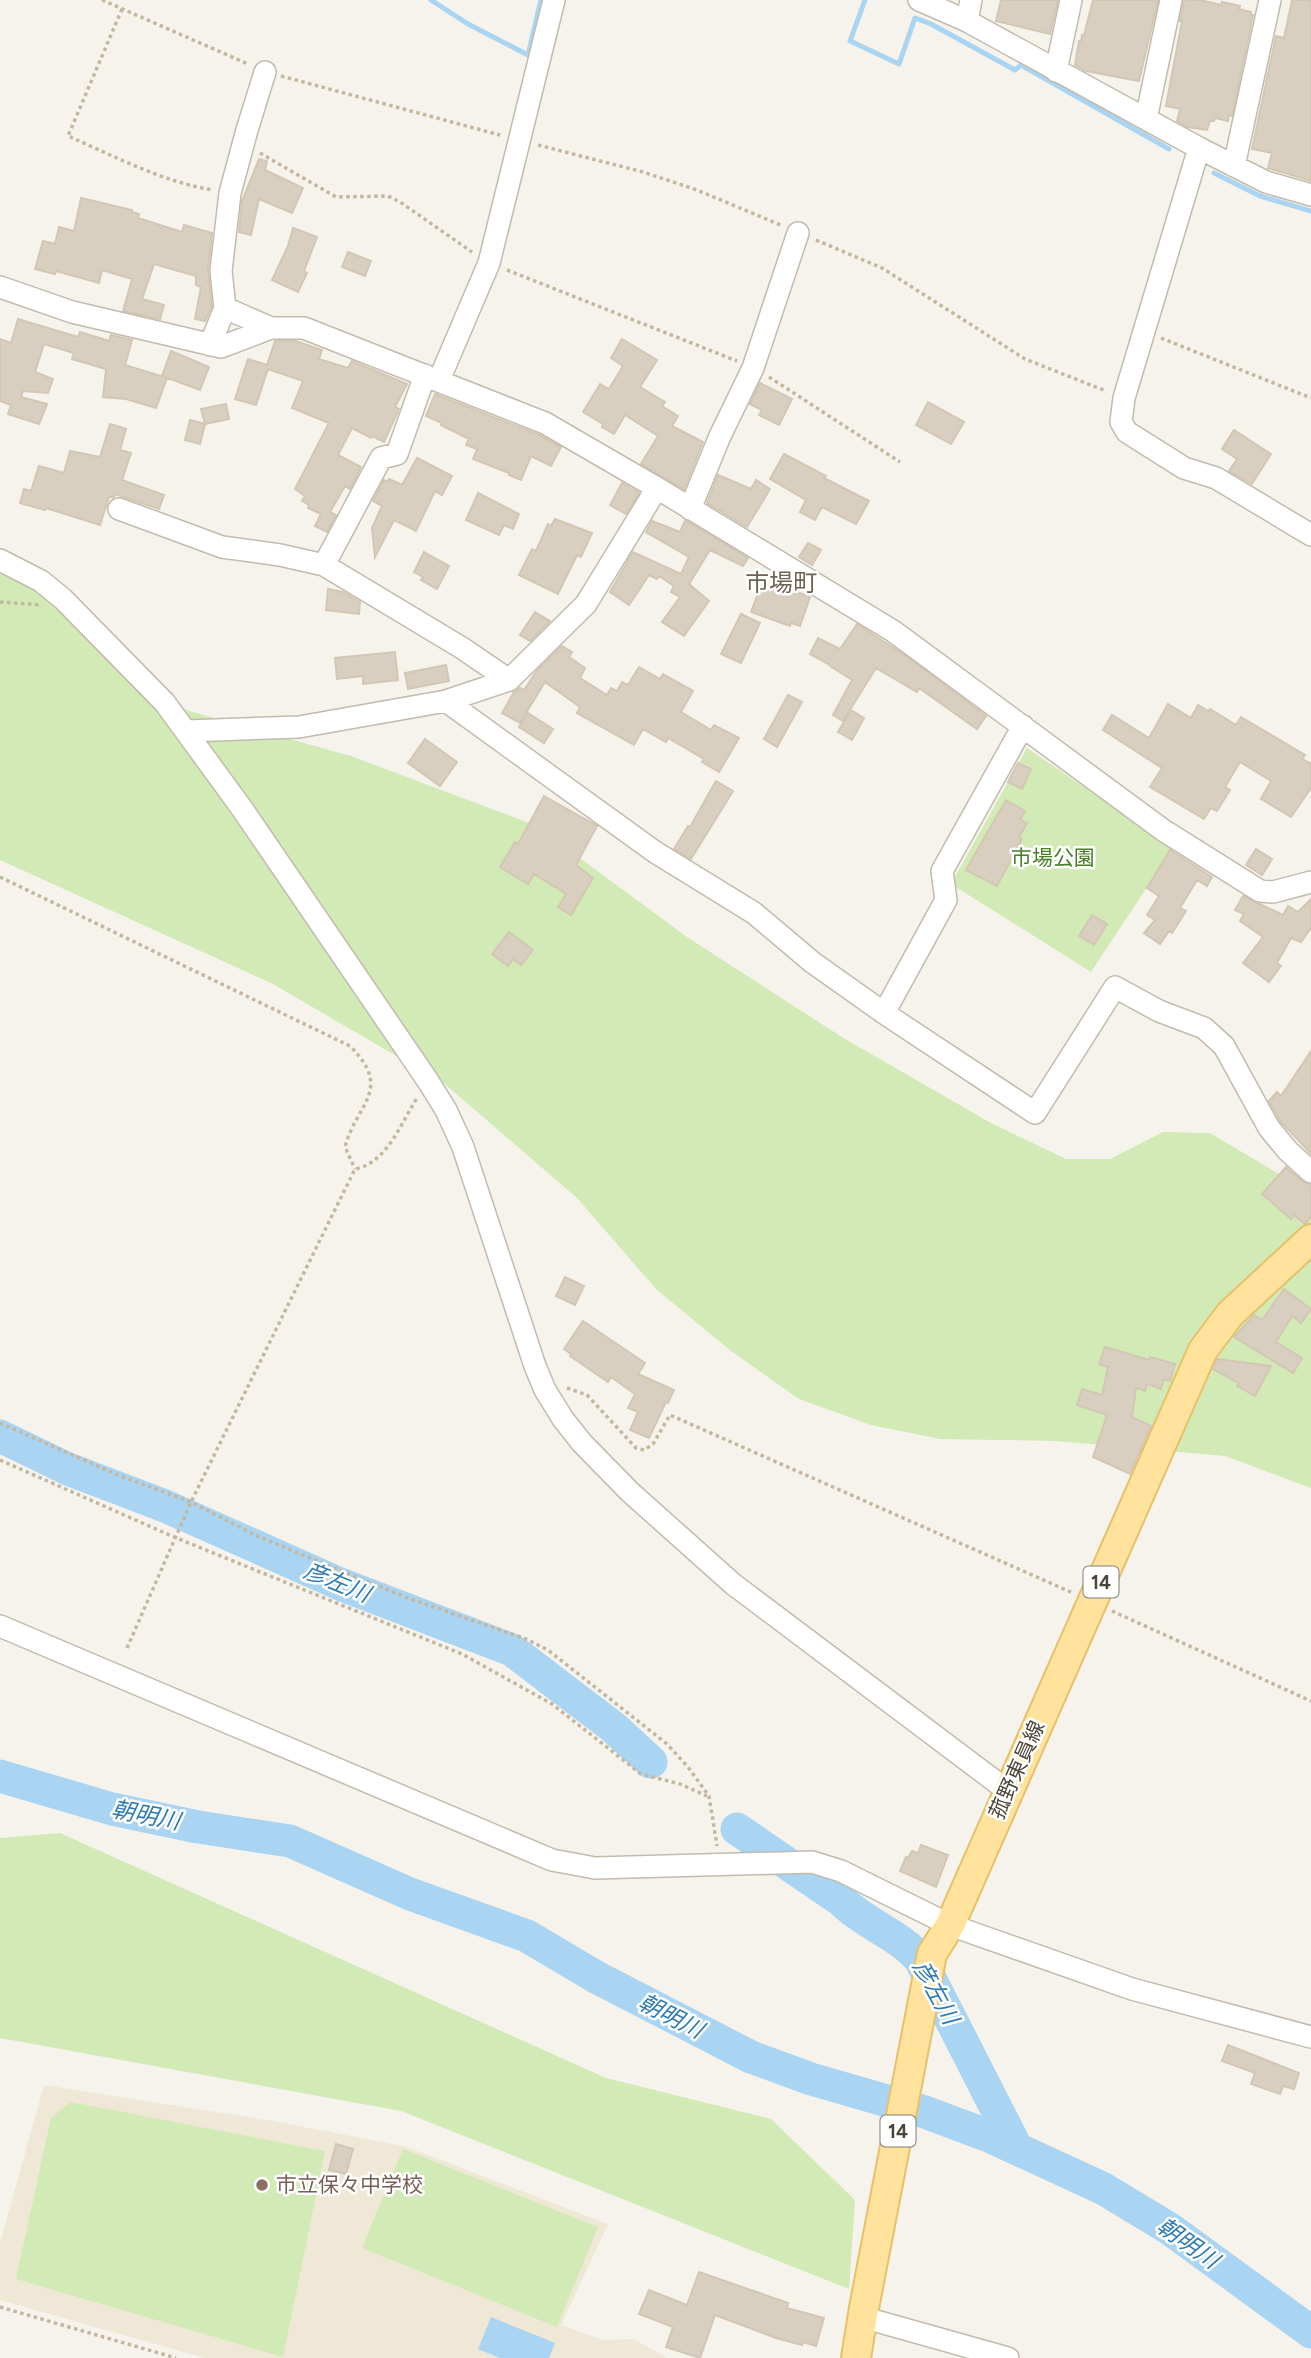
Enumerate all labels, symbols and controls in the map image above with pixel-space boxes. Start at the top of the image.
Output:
district label: 市場町 [745,568,817,597]
park label: 市場公園 [1011,845,1095,870]
water label: 彦左川 [300,1556,377,1609]
road number: 14 [1084,1566,1118,1598]
street label: 菰野東員線 [984,1717,1049,1823]
water label: 朝明川 [109,1795,185,1836]
water label: 彦左川 [907,1955,966,2032]
water label: 朝明川 [634,1988,711,2045]
road number: 14 [880,2116,916,2146]
place label: 市立保々中学校 [276,2172,423,2197]
marker: 市立保々中学校 [254,2177,270,2193]
water label: 朝明川 [1152,2212,1227,2276]

